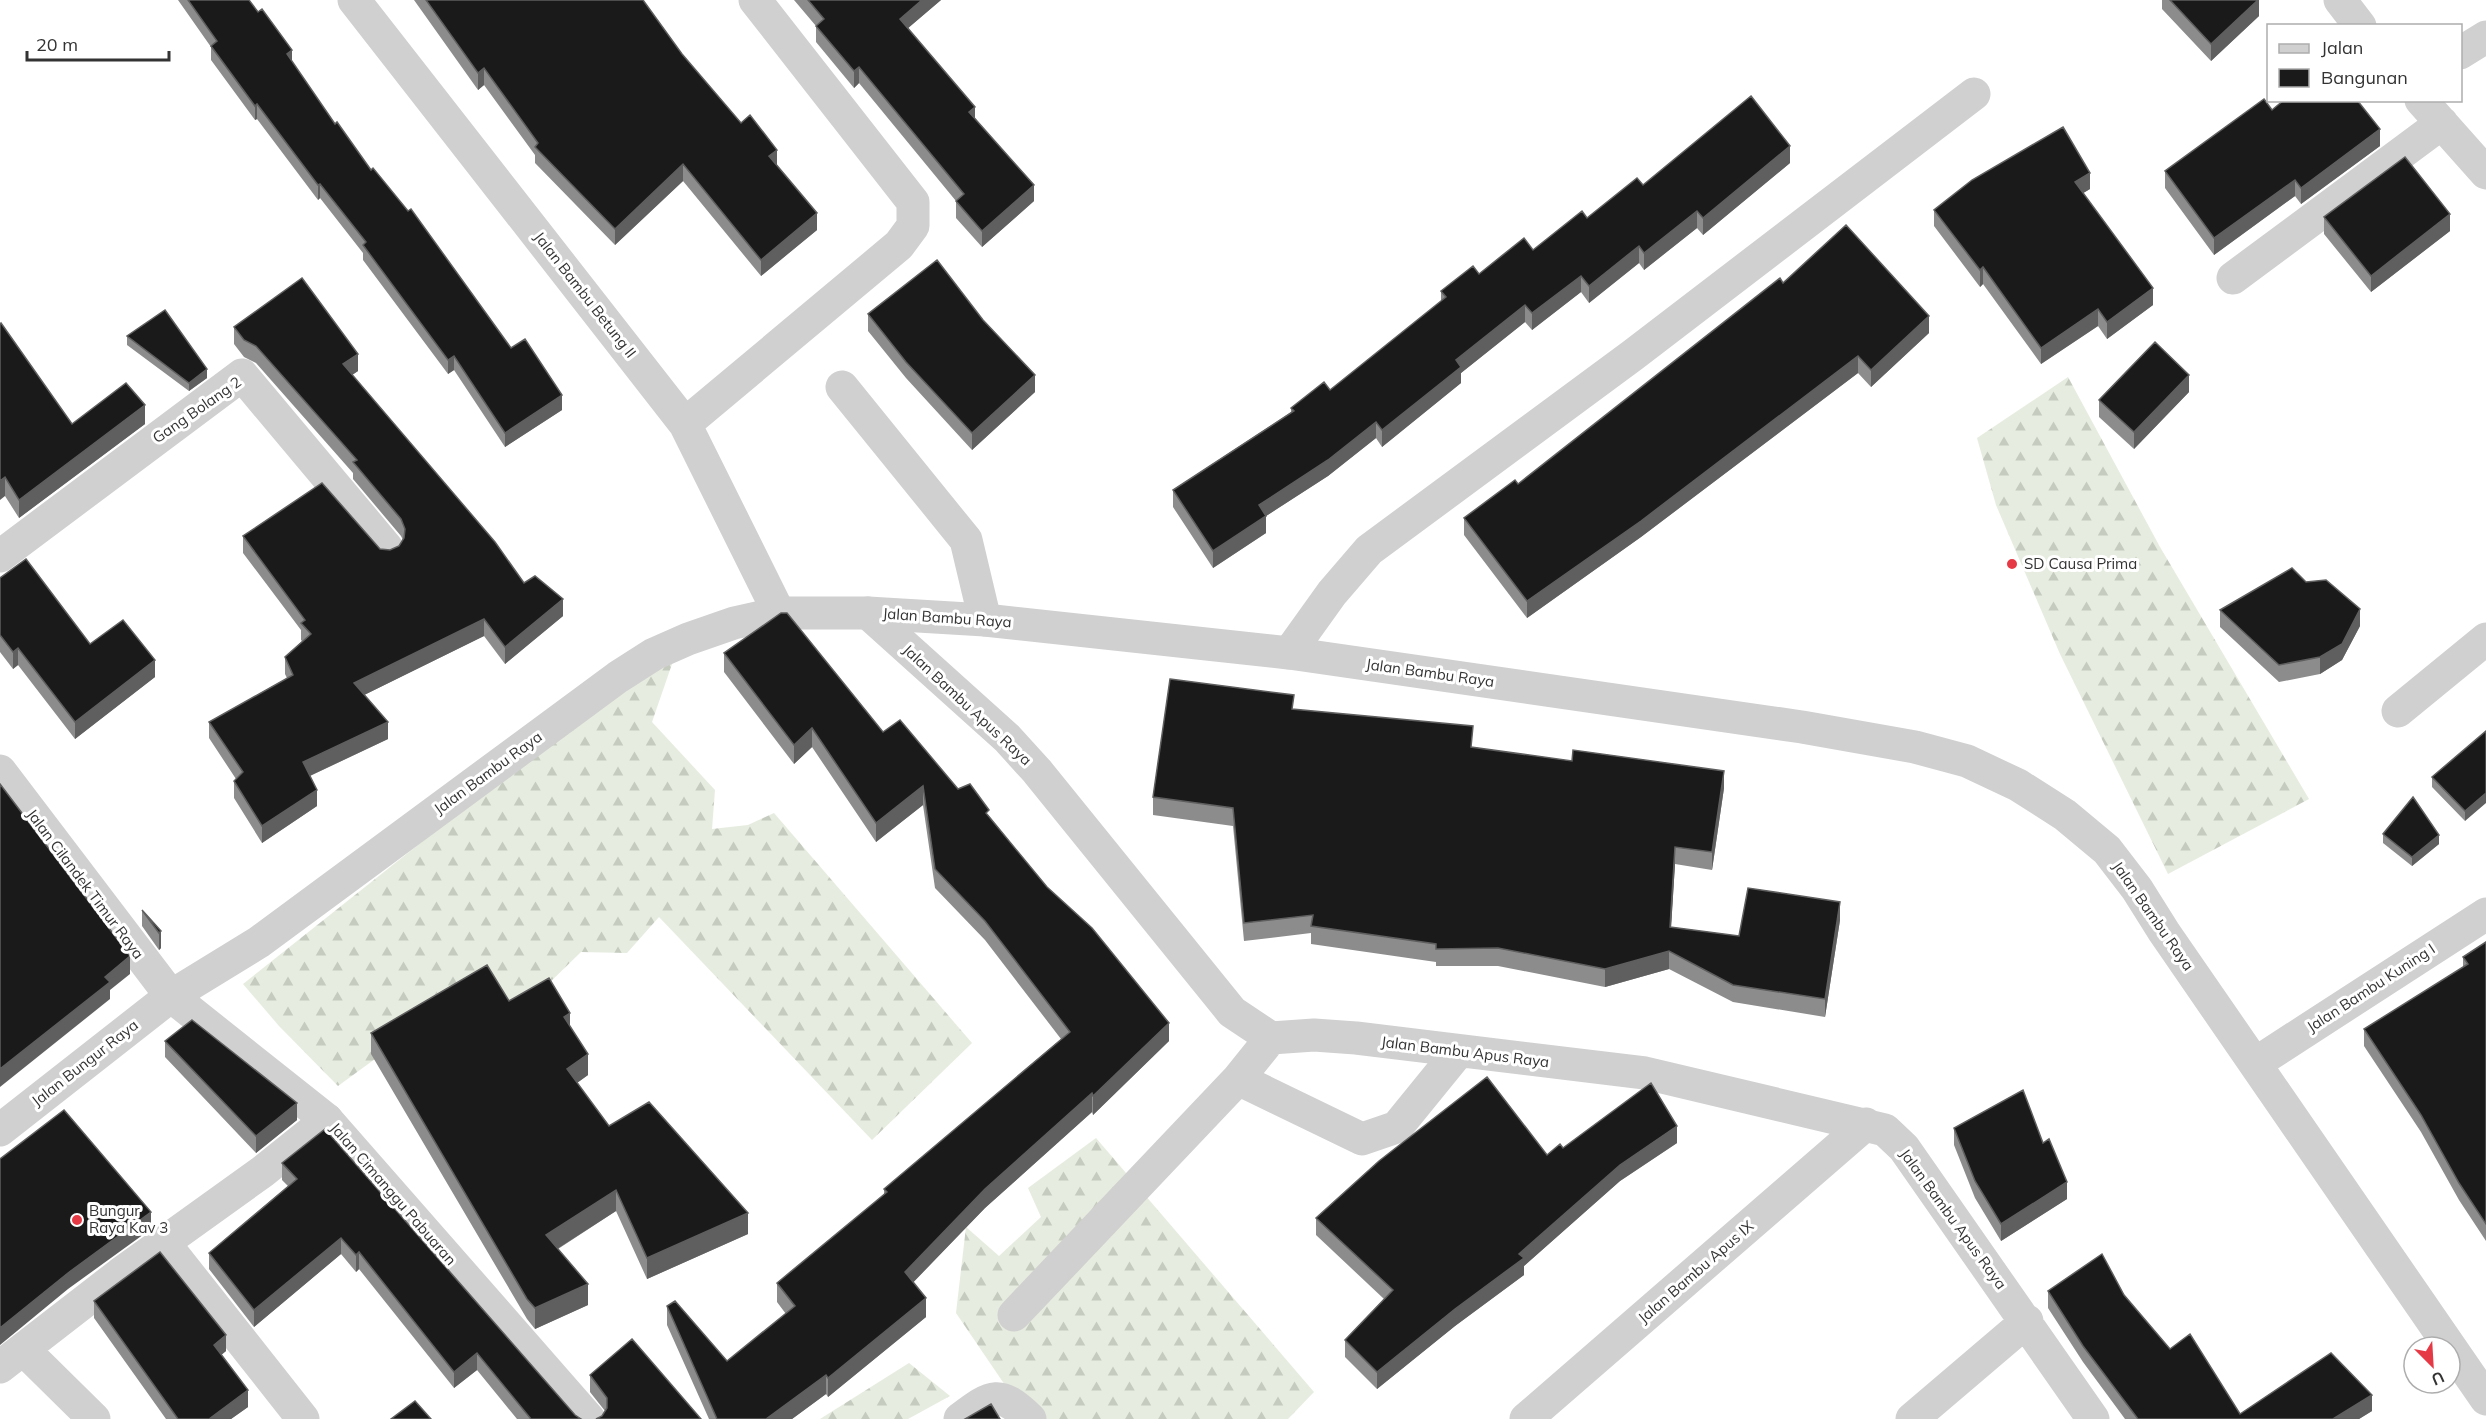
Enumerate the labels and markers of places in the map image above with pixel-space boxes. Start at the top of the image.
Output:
place label: SD Causa Prima [2024,554,2137,573]
marker: SD Causa Prima [2005,557,2019,571]
place label: Bungur Raya Kav 3 [89,1201,168,1237]
marker: Bungur Raya Kav 3 [70,1213,84,1227]

